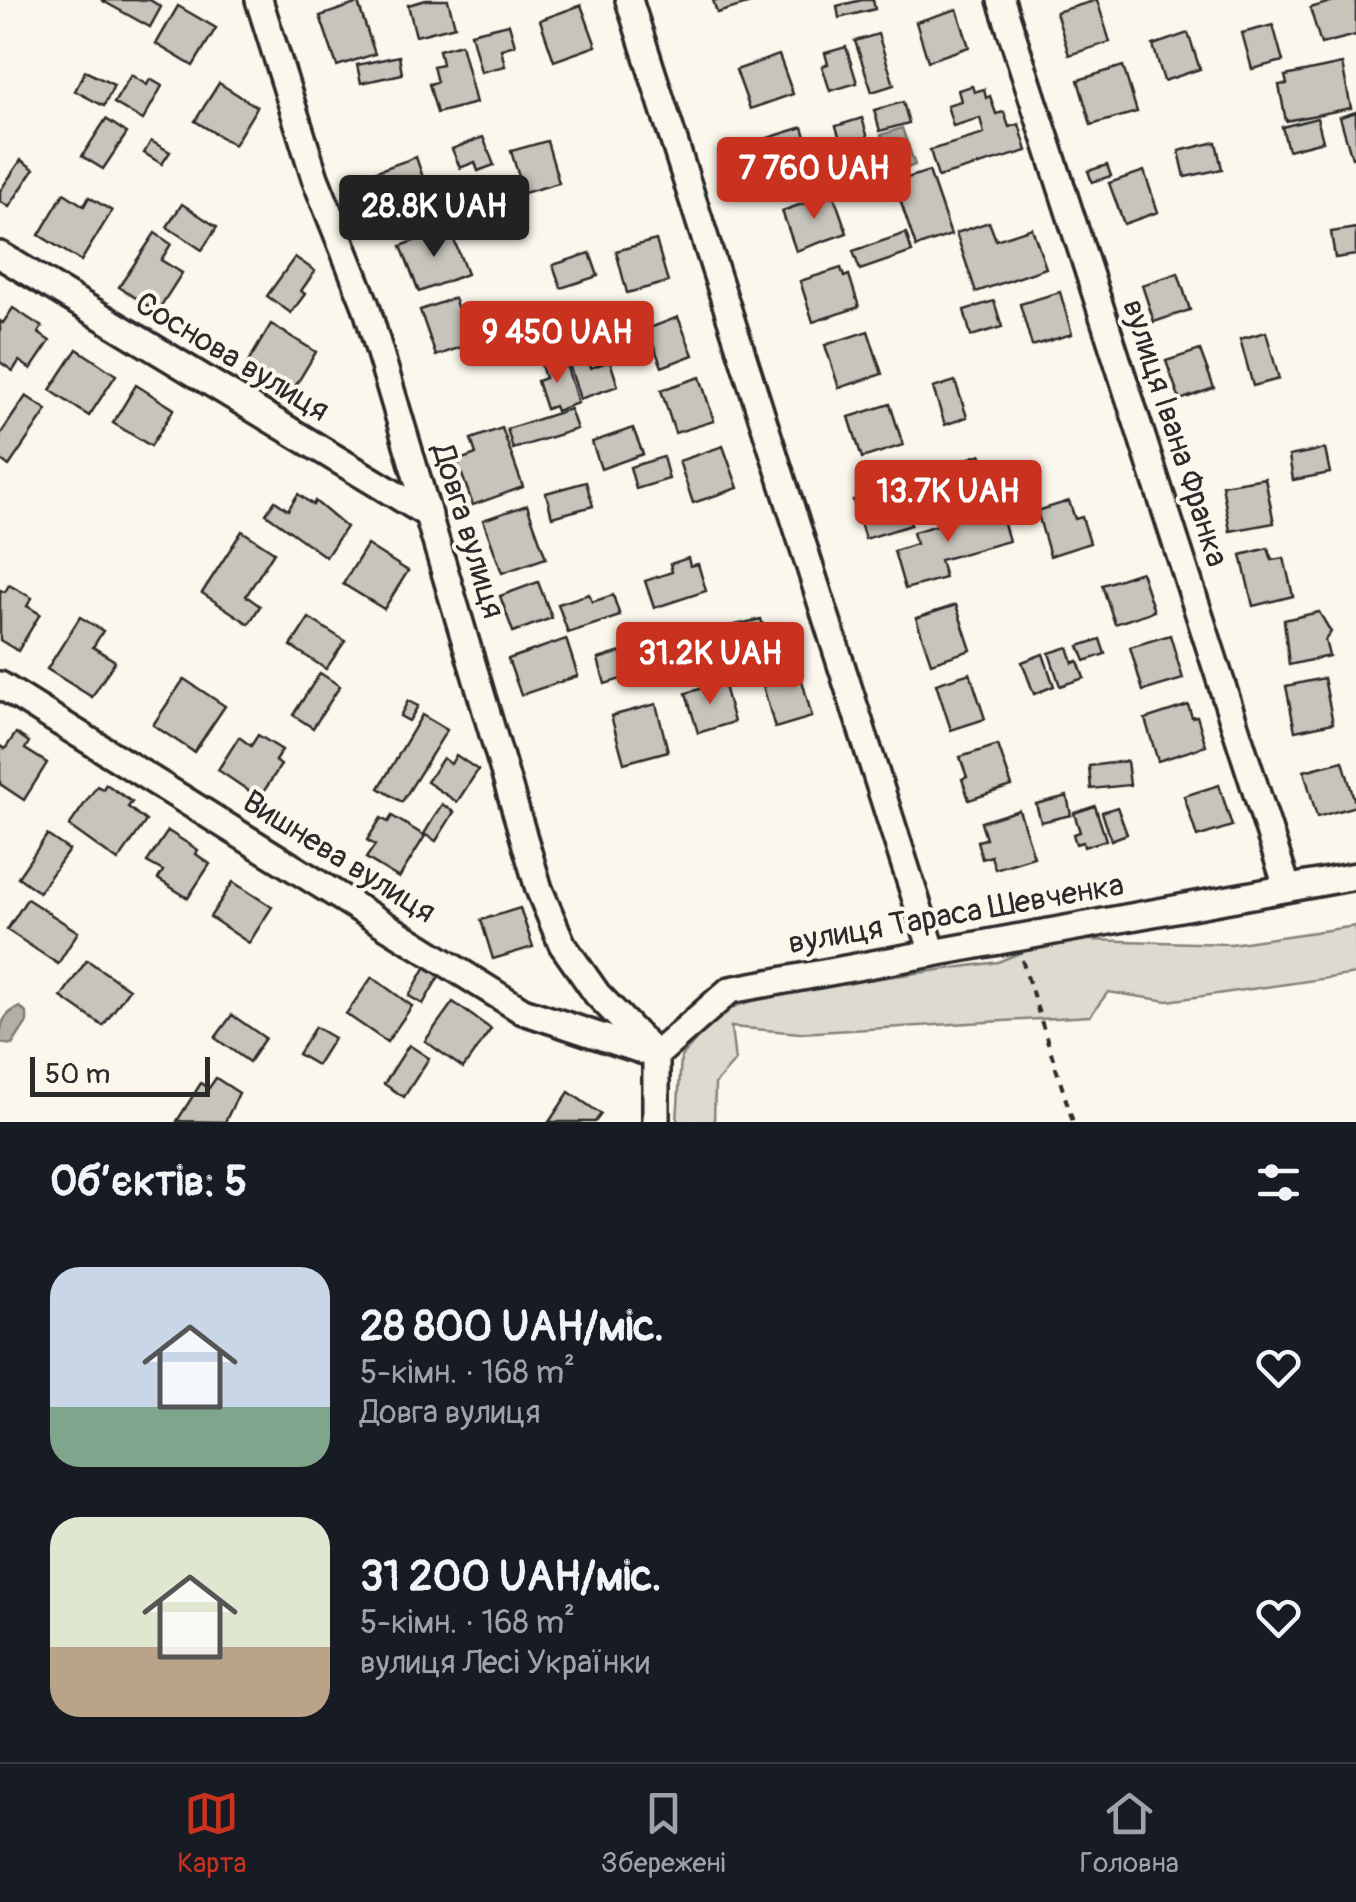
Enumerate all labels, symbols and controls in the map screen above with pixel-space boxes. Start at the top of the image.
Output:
pin: 7 760 UAH [700,137,928,222]
text: 7 760 UAH [739,149,889,189]
pin: 28.8K UAH [320,175,548,260]
text: 28.8K UAH [361,187,507,227]
street label: Соснова вулиця [128,283,336,431]
street label: вулиця Івана Франка [1113,294,1237,572]
pin: 9 450 UAH [443,301,671,386]
text: 9 450 UAH [482,313,632,353]
street label: Довга вулиця [422,438,514,623]
pin: 13.7K UAH [834,460,1062,545]
text: 13.7K UAH [877,472,1019,512]
pin: 31.2K UAH [596,622,824,707]
text: 31.2K UAH [638,634,782,674]
street label: Вишнева вулиця [235,782,443,932]
street label: вулиця Тараса Шевченка [785,865,1127,963]
scale bar [30,1052,210,1096]
text: 50 m [45,1057,110,1092]
icon: filters [1251,1155,1306,1210]
text: Об’єктів: 5 [50,1156,247,1208]
text: 28 800 UAH/міс. [360,1301,664,1353]
icon: home [130,1307,250,1427]
icon: heart [1251,1340,1306,1395]
text: 5-кімн. · 168 m² [360,1353,575,1393]
text: Довга вулиця [360,1393,540,1433]
text: 31 200 UAH/міс. [360,1551,661,1603]
icon: home [130,1557,250,1677]
icon: heart [1251,1590,1306,1645]
text: 5-кімн. · 168 m² [360,1603,575,1643]
text: вулиця Лесі Українки [360,1643,650,1683]
tab: Карта [177,1786,247,1881]
tab: Збережені [601,1786,725,1881]
tab: Головна [1080,1786,1179,1881]

